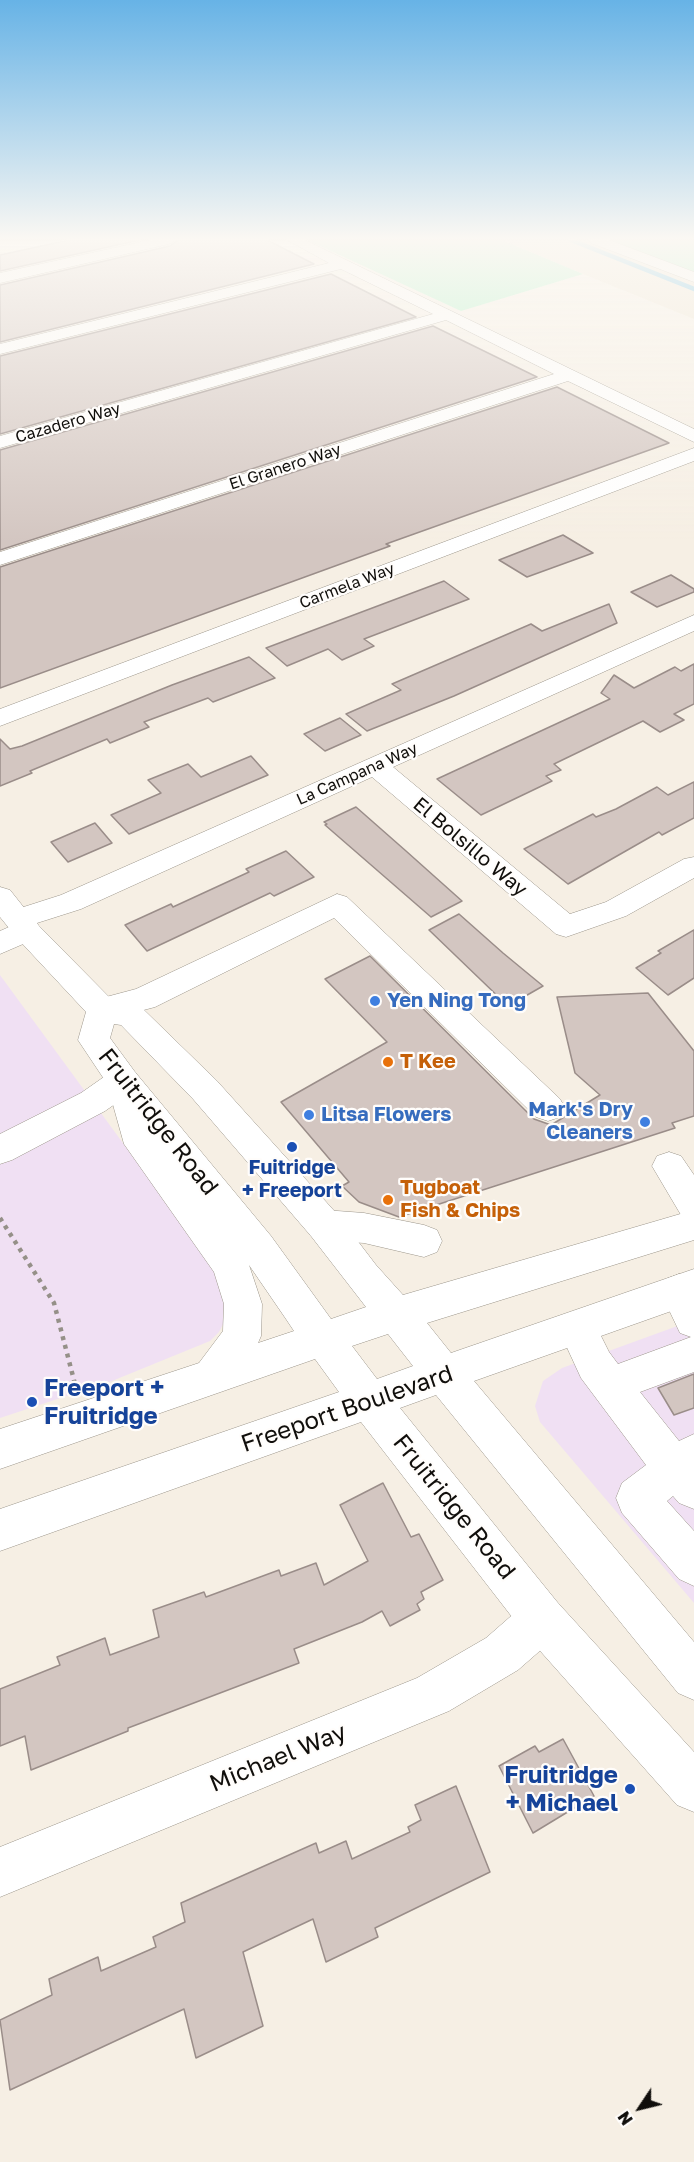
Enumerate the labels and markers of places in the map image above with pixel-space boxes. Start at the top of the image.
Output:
place label: Yen Ning Tong [387,989,526,1013]
marker: Yen Ning Tong [368,994,382,1008]
place label: T Kee [400,1050,456,1074]
marker: T Kee [381,1055,395,1069]
place label: Mark's Dry Cleaners [528,1098,633,1145]
place label: Litsa Flowers [321,1103,451,1127]
marker: Litsa Flowers [302,1108,316,1122]
marker: Mark's Dry Cleaners [638,1115,652,1129]
marker: Fuitridge + Freeport [285,1140,299,1154]
place label: Fuitridge + Freeport [242,1156,342,1203]
place label: Tugboat Fish & Chips [400,1176,520,1223]
marker: Tugboat Fish & Chips [381,1193,395,1207]
place label: Freeport + Fruitridge [44,1374,164,1430]
marker: Freeport + Fruitridge [25,1395,39,1409]
place label: Fruitridge + Michael [504,1761,618,1817]
marker: Fruitridge + Michael [623,1782,637,1796]

